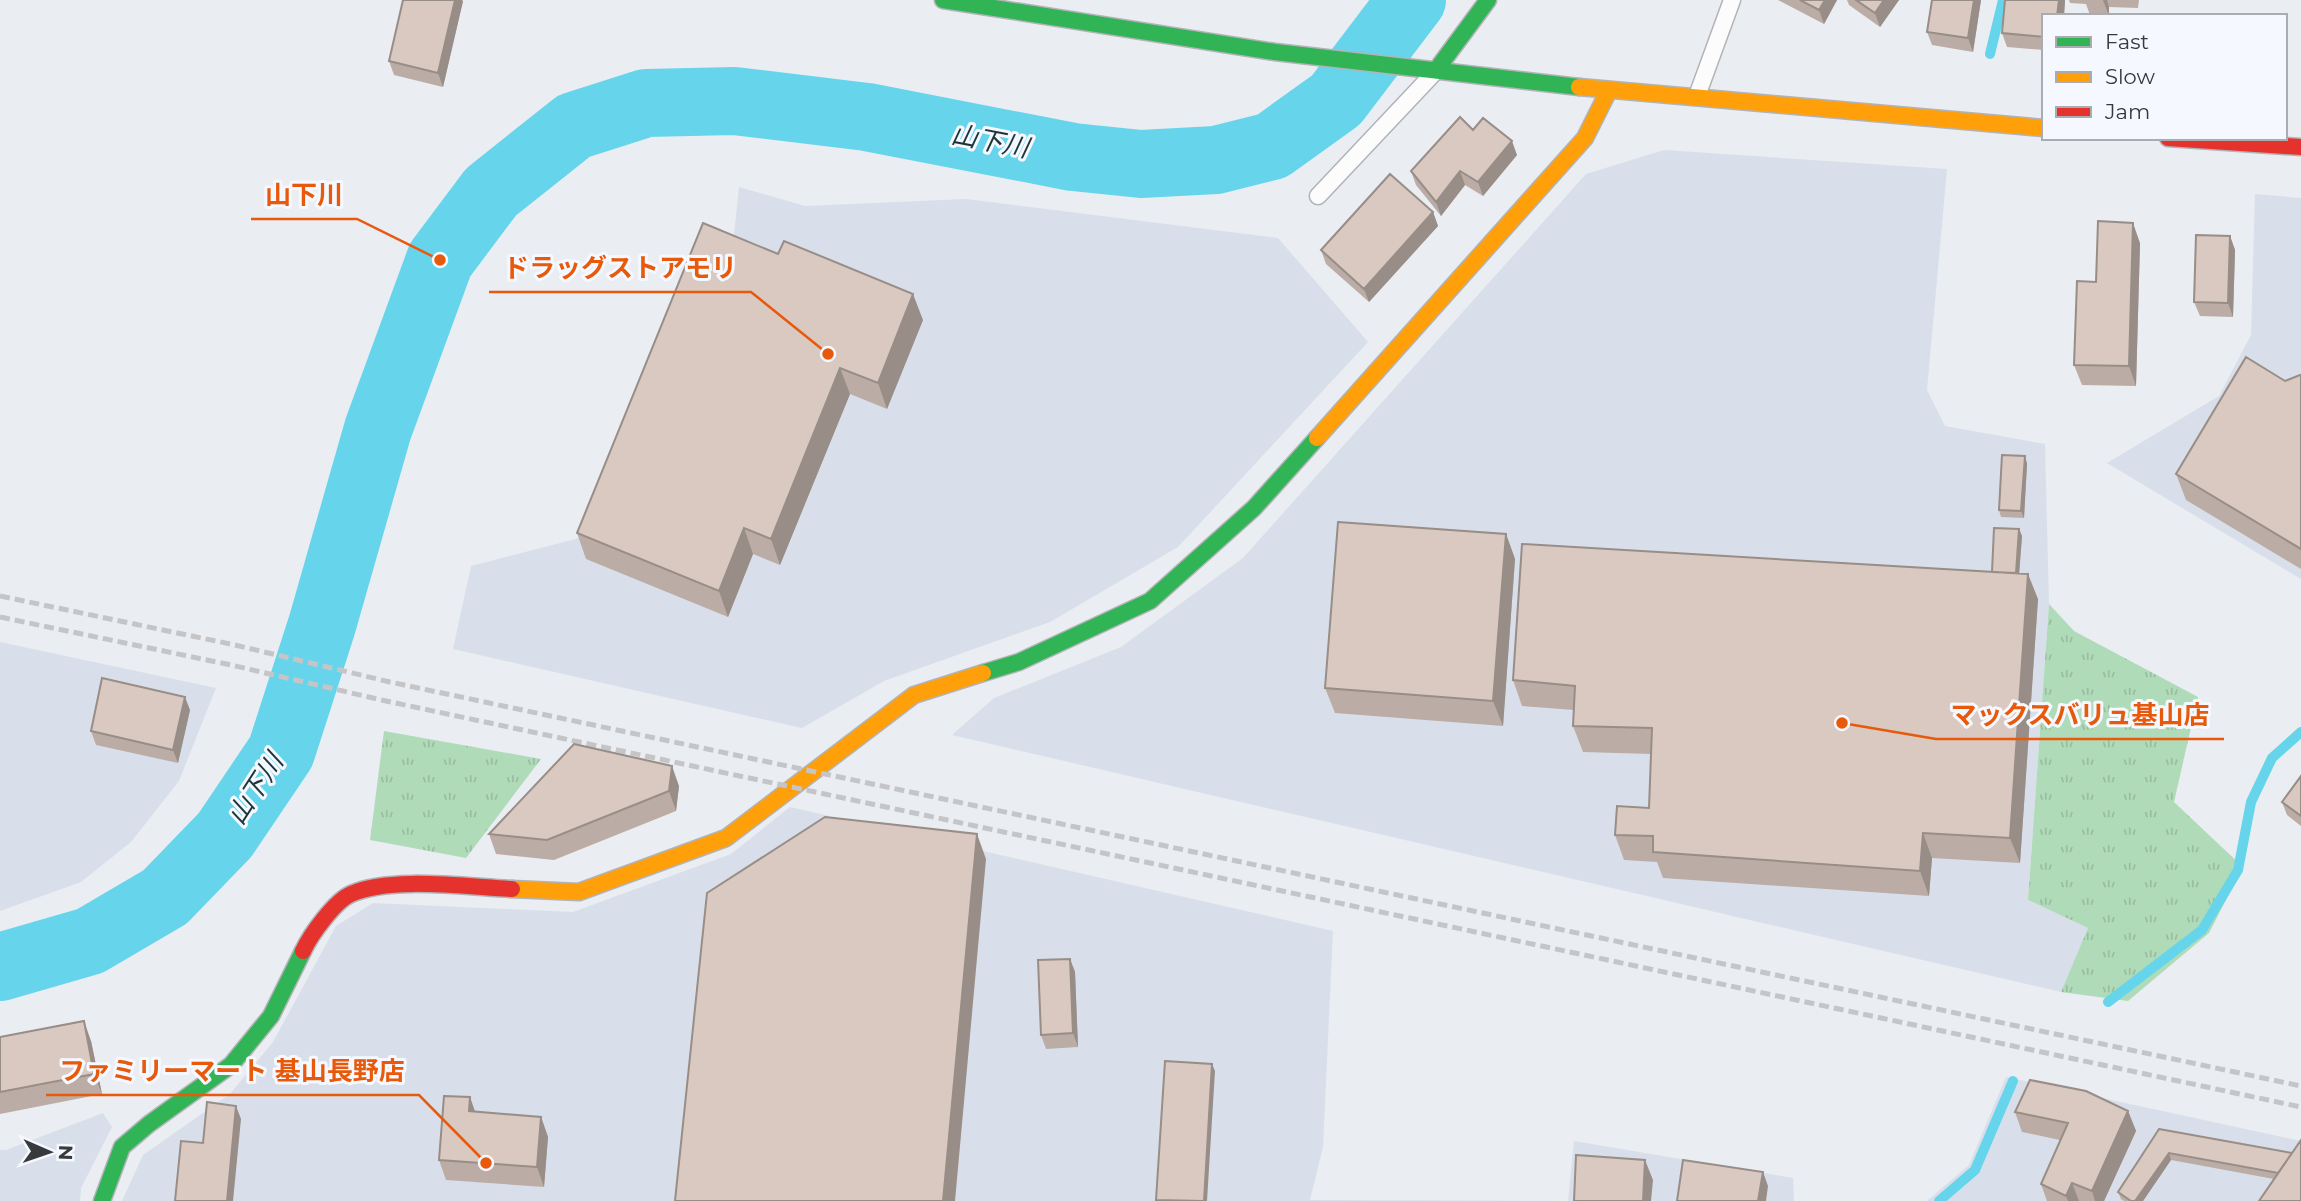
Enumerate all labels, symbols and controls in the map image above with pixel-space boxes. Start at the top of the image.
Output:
legend [2042,14,2287,140]
text: Fast [2105,29,2149,54]
text: Slow [2105,64,2155,89]
text: Jam [2104,99,2150,124]
water label: 山下川 [949,118,1034,165]
callout: 山下川 [251,172,357,219]
text: 山下川 [265,179,343,211]
callout: ドラッグストアモリ [489,245,751,292]
text: ドラッグストアモリ [503,252,737,284]
callout: マックスバリュ基山店 [1936,692,2224,739]
text: マックスバリュ基山店 [1950,699,2210,731]
water label: 山下川 [220,745,291,830]
callout: ファミリーマート 基山長野店 [46,1048,419,1095]
text: ファミリーマート 基山長野店 [59,1055,405,1087]
north arrow [14,1117,84,1187]
text: N [54,1144,77,1161]

